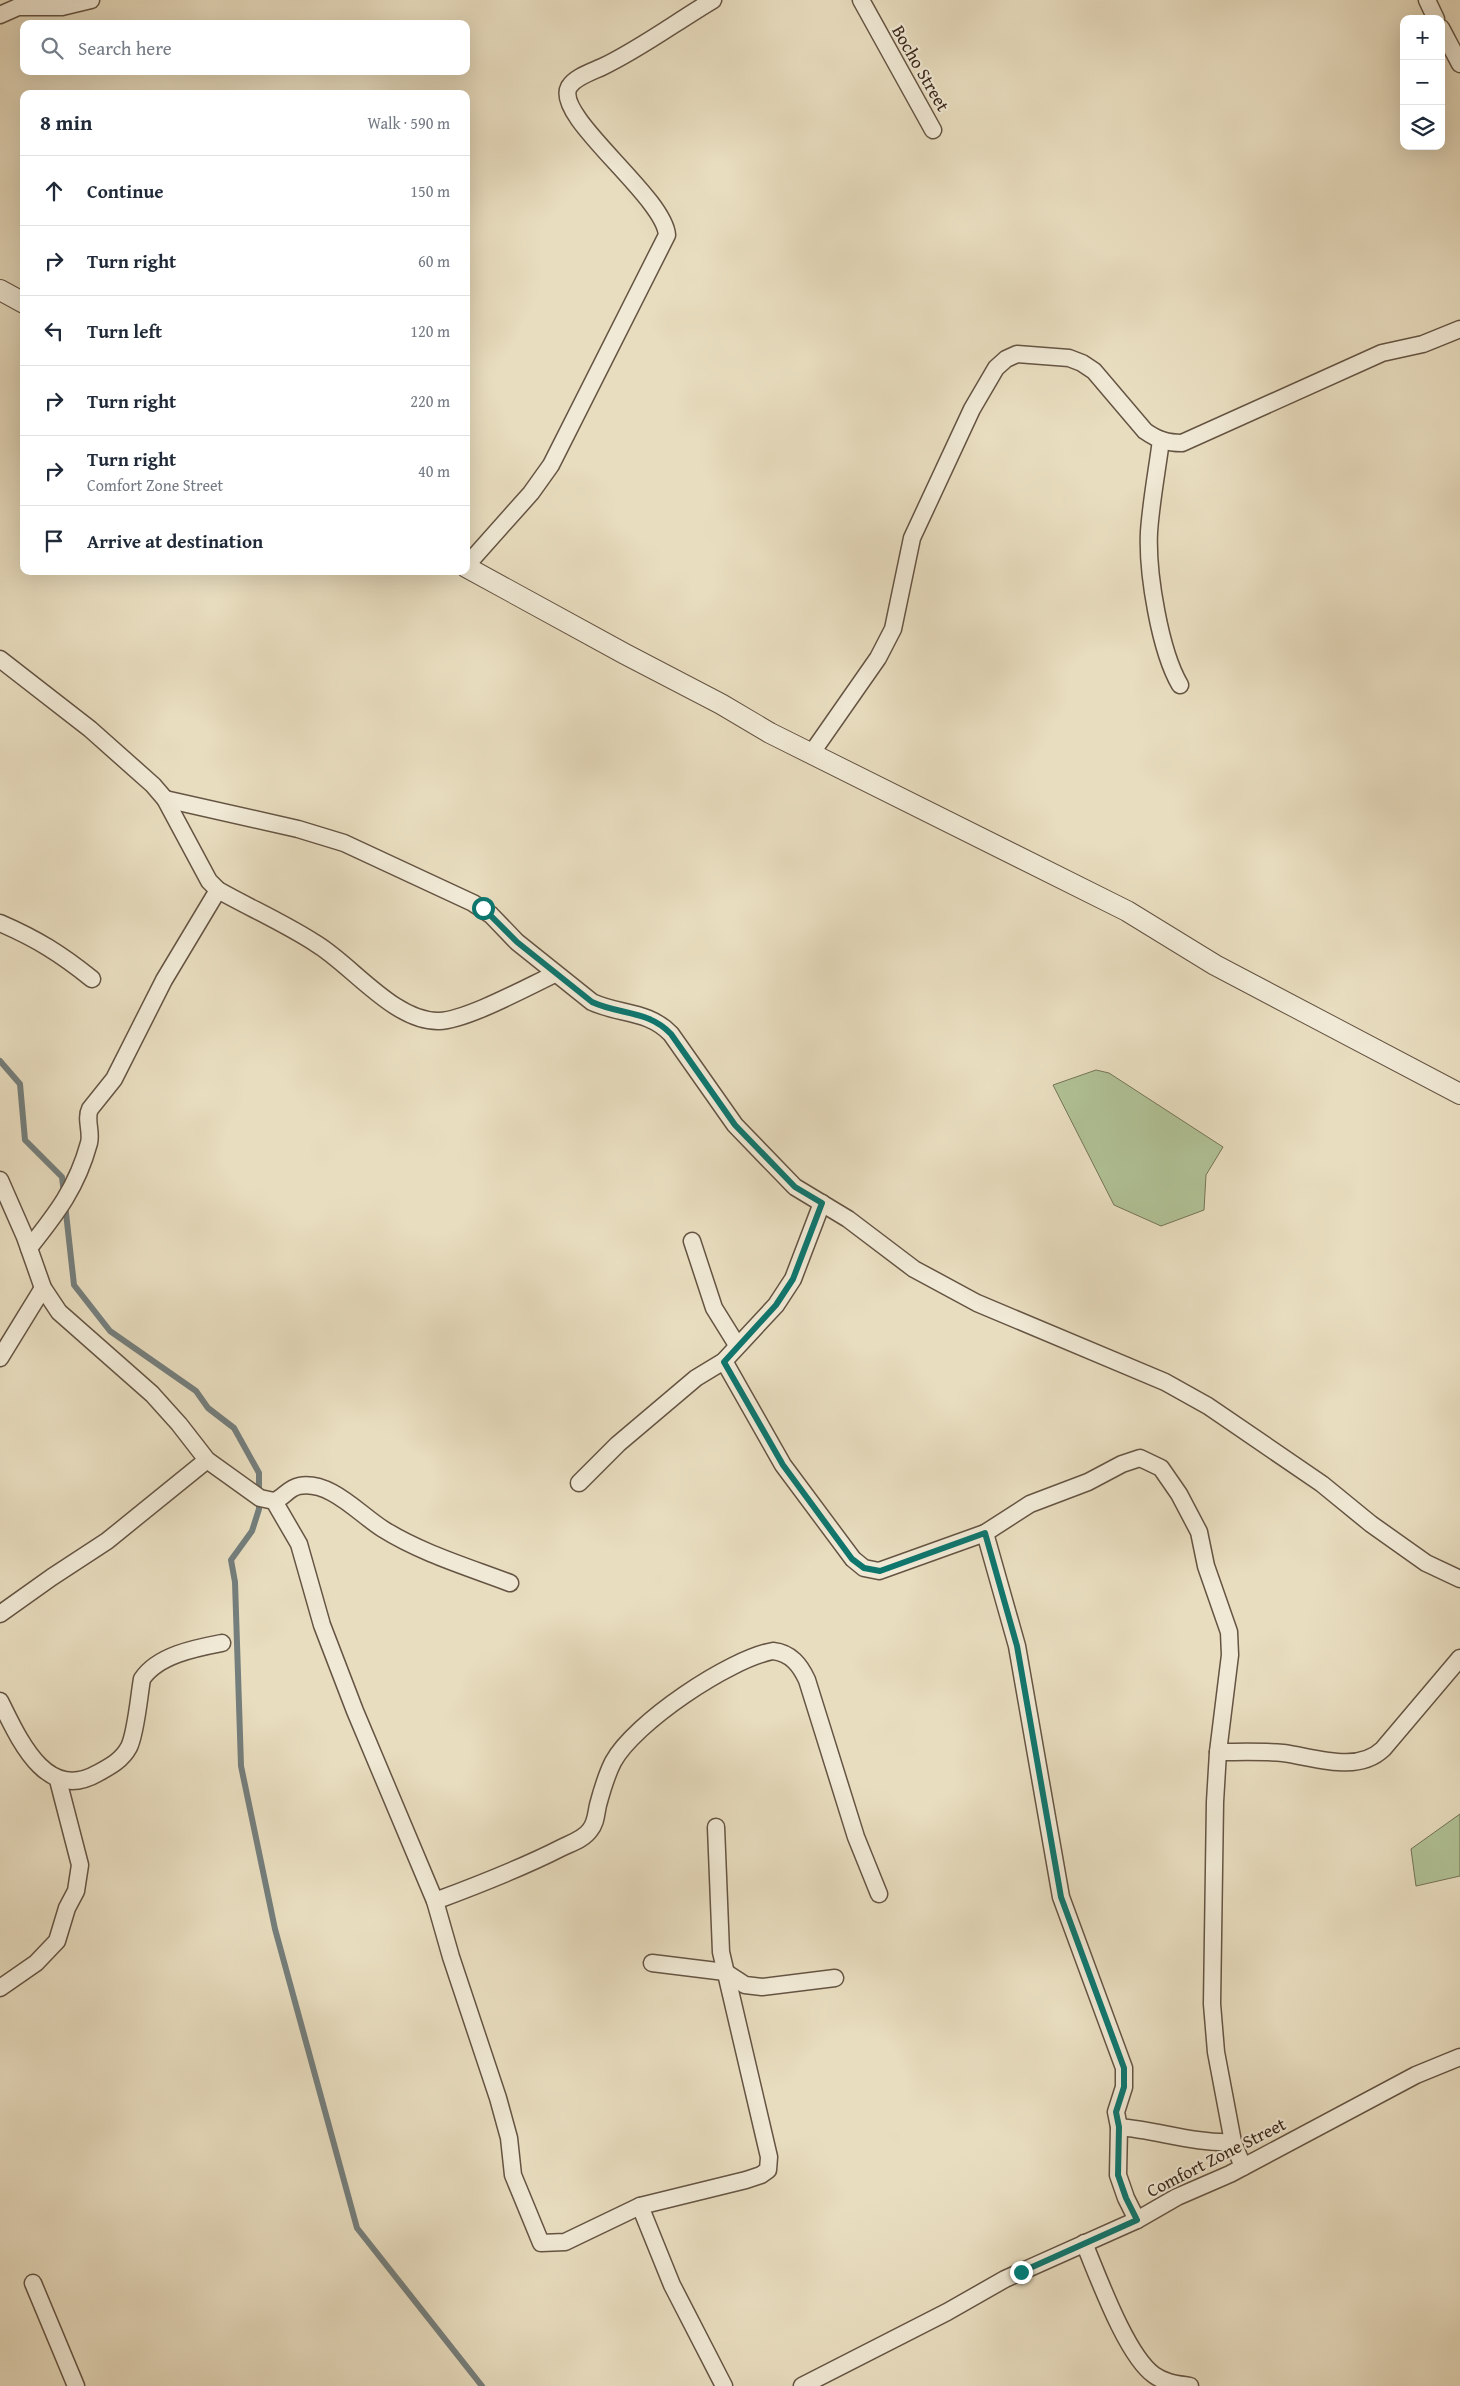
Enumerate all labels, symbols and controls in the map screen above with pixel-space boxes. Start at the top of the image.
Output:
map controls [1400,15,1445,150]
button: + [1400,15,1445,60]
search box [20,20,470,75]
street label: Bocho Street [885,20,957,117]
icon: search [38,34,66,62]
text: Search here [78,34,172,62]
button: − [1400,60,1445,105]
button: layers [1400,105,1445,150]
text: 8 min [40,107,92,138]
text: Walk · 590 m [367,111,450,135]
icon: ahead [40,177,68,205]
text: Continue [87,177,164,205]
text: 150 m [410,179,450,203]
icon: right [40,247,68,275]
text: Turn right [87,247,176,275]
text: 60 m [418,249,450,273]
icon: left [40,317,68,345]
text: Turn left [87,317,162,345]
text: 120 m [410,319,450,343]
icon: right [40,387,68,415]
text: Turn right [87,387,176,415]
text: 220 m [410,389,450,413]
text: Turn right [87,445,176,473]
icon: right [40,457,68,485]
text: 40 m [418,459,450,483]
text: Comfort Zone Street [87,473,223,497]
icon: arrive [40,527,68,555]
text: Arrive at destination [87,527,263,555]
route start [472,897,495,920]
street label: Comfort Zone Street [1142,2110,1291,2204]
route end [1010,2261,1033,2284]

